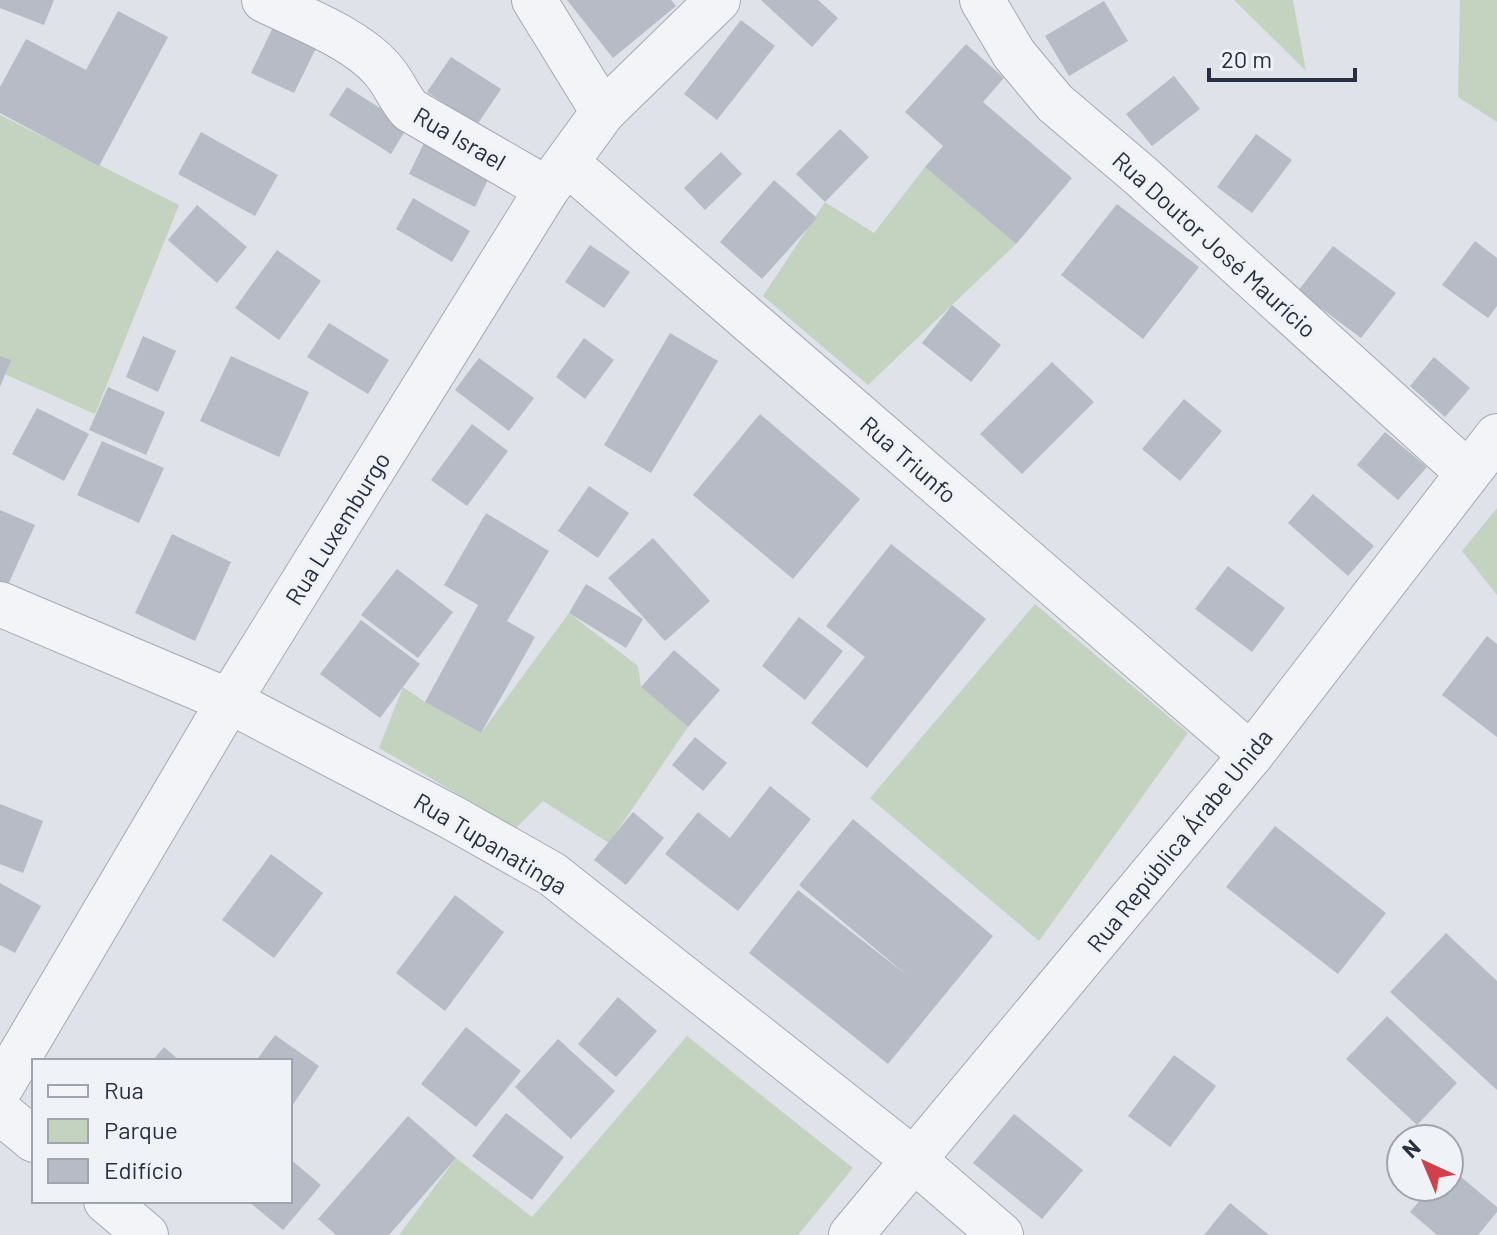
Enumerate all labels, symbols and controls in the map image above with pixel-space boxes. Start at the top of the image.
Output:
scale bar [1209,32,1355,82]
text: 20 m [1221,44,1272,73]
street label: Rua Israel [409,100,511,176]
street label: Rua Doutor José Maurício [1107,145,1323,343]
street label: Rua Triunfo [855,409,963,509]
street label: Rua Luxemburgo [278,446,396,610]
street label: Rua República Árabe Unida [1080,723,1278,957]
street label: Rua Tupanatinga [409,786,573,900]
legend [32,1059,292,1203]
text: Rua [104,1075,144,1104]
text: Parque [104,1115,178,1144]
north arrow [1385,1123,1465,1203]
text: N [1396,1133,1425,1162]
text: Edifício [104,1155,183,1184]

